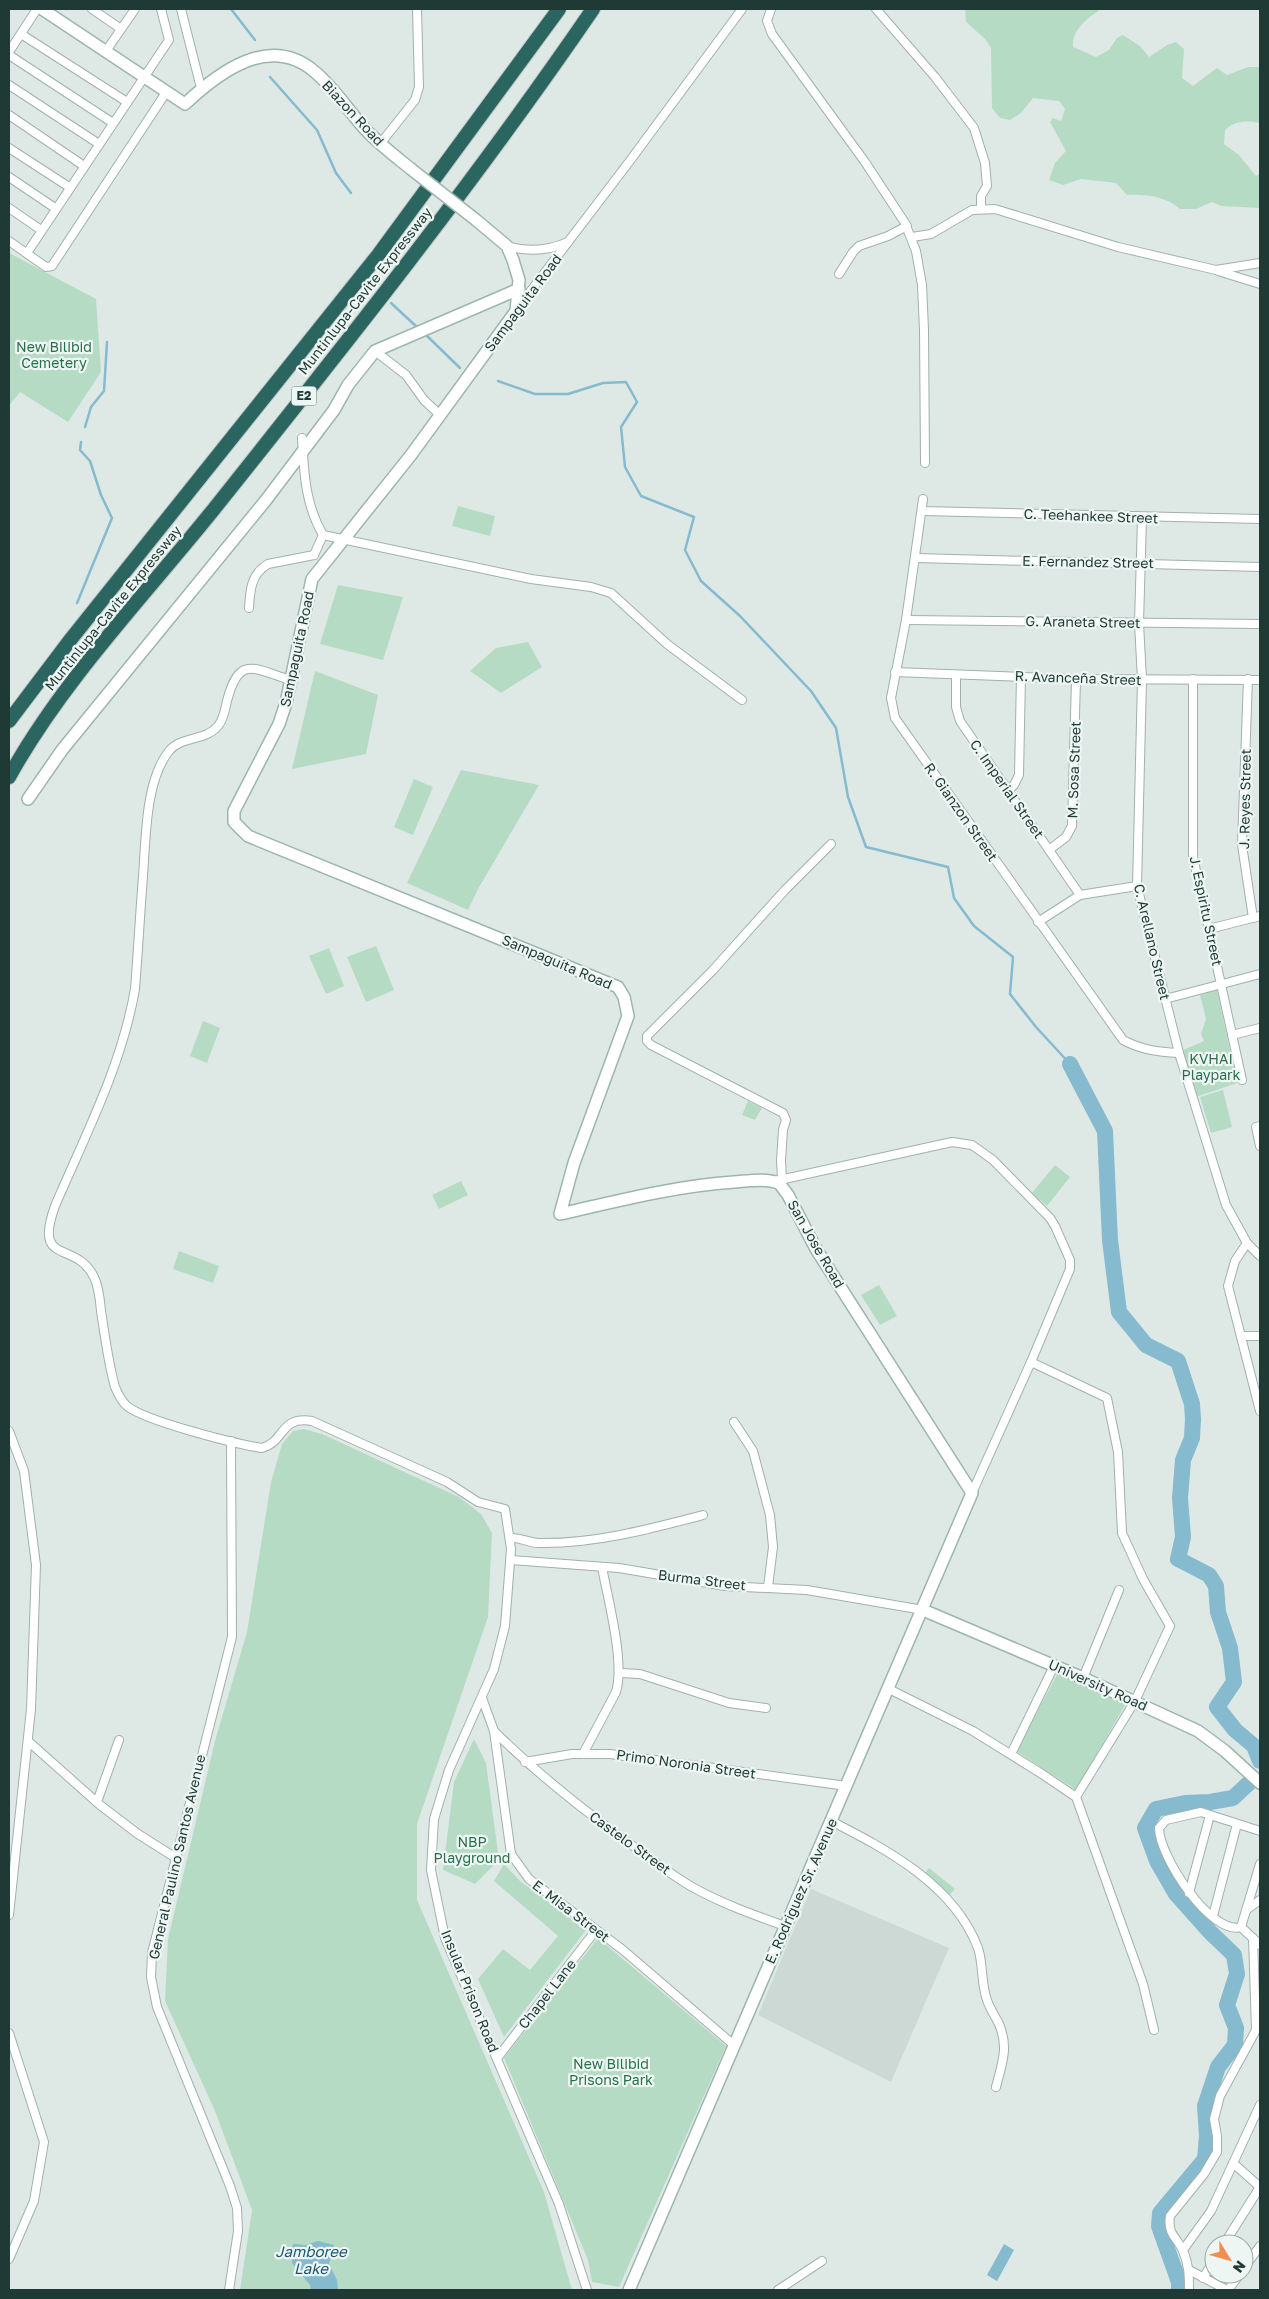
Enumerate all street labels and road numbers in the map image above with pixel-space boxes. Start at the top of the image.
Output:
street label: Biazon Road [319,77,388,149]
street label: Muntinlupa-Cavite Expressway [294,204,435,378]
street label: Sampaguita Road [480,250,565,355]
road number: E2 [292,386,316,406]
street label: C. Teehankee Street [1023,505,1159,526]
street label: Muntinlupa-Cavite Expressway [41,522,185,694]
street label: E. Fernandez Street [1022,552,1154,571]
street label: Sampaguita Road [276,589,317,708]
street label: G. Araneta Street [1025,612,1141,631]
street label: R. Avanceña Street [1014,667,1142,688]
street label: M. Sosa Street [1063,721,1084,819]
street label: C. Imperial Street [967,736,1048,842]
street label: J. Reyes Street [1235,749,1254,849]
street label: R. Gianzon Street [921,759,1002,864]
street label: J. Espiritu Street [1187,855,1226,967]
street label: C. Arellano Street [1131,882,1174,1002]
street label: Sampaguita Road [500,931,615,992]
street label: San Jose Road [784,1197,848,1291]
street label: Burma Street [657,1566,747,1593]
street label: University Road [1046,1655,1150,1714]
street label: Primo Noronia Street [615,1745,757,1782]
street label: General Paulino Santos Avenue [145,1753,208,1961]
street label: Castelo Street [586,1807,674,1878]
street label: E. Rodriguez Sr. Avenue [761,1815,840,1966]
street label: E. Misa Street [529,1876,613,1945]
street label: Insular Prison Road [438,1927,503,2055]
street label: Chapel Lane [514,1956,579,2032]

